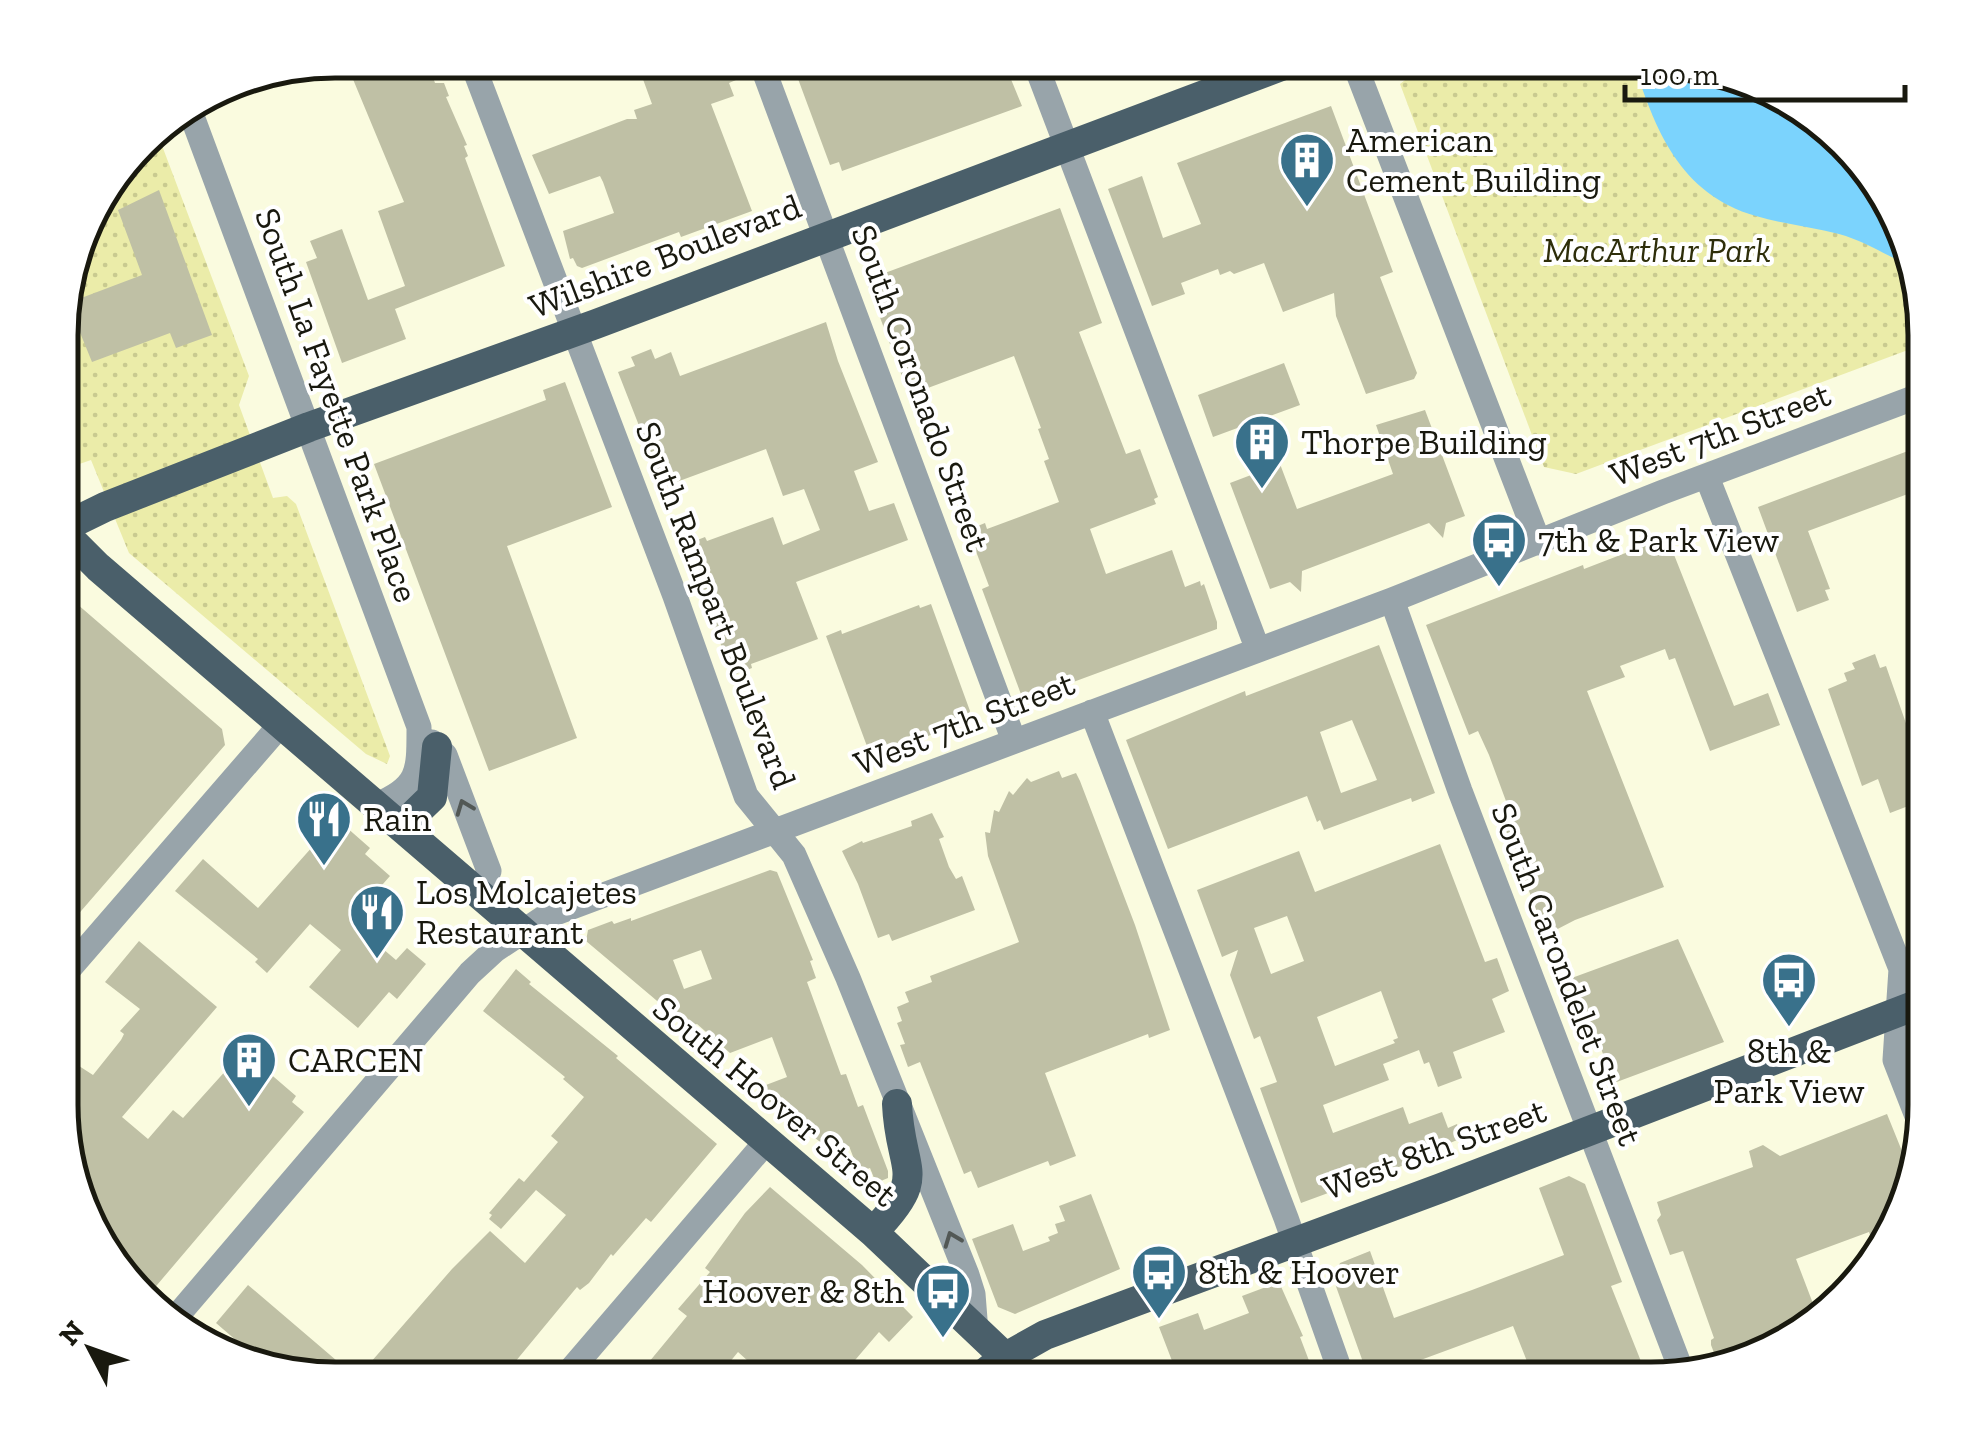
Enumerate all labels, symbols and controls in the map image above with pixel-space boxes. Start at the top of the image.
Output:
scale bar [1625,40,1905,102]
text: 100 m [1640,57,1719,93]
place label: American Cement Building [1346,119,1601,201]
building icon: American Cement Building [1277,130,1337,209]
street label: Wilshire Boulevard [523,185,807,327]
street label: South La Fayette Park Place [246,202,428,608]
street label: South Coronado Street [842,219,1000,557]
park label: MacArthur Park [1543,229,1771,271]
street label: West 7th Street [1604,373,1836,495]
building icon: Thorpe Building [1232,412,1292,491]
street label: South Rampart Boulevard [627,416,805,794]
place label: Thorpe Building [1301,421,1547,463]
bus stop icon: 7th & Park View [1469,510,1529,589]
place label: 7th & Park View [1538,519,1779,561]
street label: West 7th Street [848,662,1080,784]
restaurant icon: Rain [294,789,354,868]
street label: South Carondelet Street [1482,797,1652,1151]
place label: Rain [363,798,431,840]
one-way arrow [456,799,476,817]
place label: Los Molcajetes Restaurant [416,871,637,953]
restaurant icon: Los Molcajetes Restaurant [347,882,407,961]
bus stop icon: 8th & Park View [1759,950,1819,1029]
street label: South Hoover Street [645,987,905,1215]
building icon: CARCEN [219,1030,279,1109]
place label: 8th & Park View [1714,1030,1865,1112]
place label: CARCEN [288,1039,424,1081]
street label: West 8th Street [1316,1089,1552,1209]
one-way arrow [944,1231,964,1248]
bus stop icon: 8th & Hoover [1129,1242,1189,1321]
place label: 8th & Hoover [1198,1251,1400,1293]
bus stop icon: Hoover & 8th [913,1261,973,1340]
place label: Hoover & 8th [702,1270,904,1312]
north arrow [40,1299,140,1399]
text: N [52,1314,91,1352]

